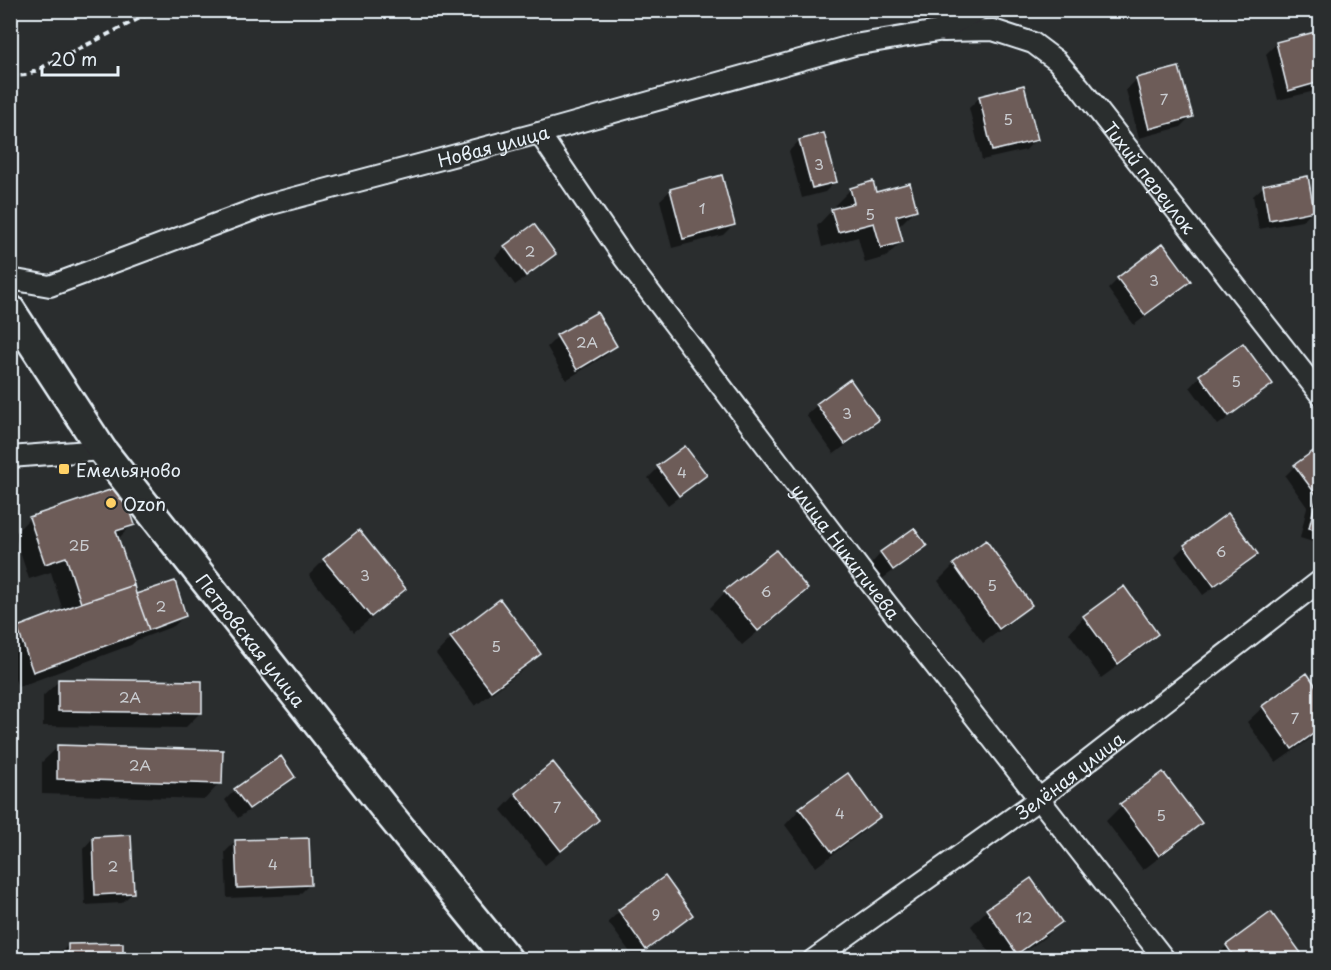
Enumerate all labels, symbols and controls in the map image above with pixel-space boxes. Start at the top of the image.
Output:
scale bar [42,39,118,77]
text: 20 m [51,45,97,72]
house number: 7 [1160,87,1169,110]
house number: 5 [1003,107,1013,130]
street label: Тихий переулок [1098,115,1203,239]
street label: Новая улица [434,117,553,173]
house number: 3 [814,152,824,175]
house number: 1 [699,196,705,219]
house number: 5 [865,202,875,225]
house number: 2 [525,239,535,262]
house number: 3 [1149,268,1159,291]
house number: 2А [576,330,598,353]
house number: 5 [1231,369,1241,392]
house number: 3 [842,401,852,424]
place label: Емельяново [76,456,181,483]
house number: 4 [677,460,687,483]
marker: Емельяново [57,462,71,476]
street label: улица Никитичева [786,477,908,625]
place label: Ozon [123,490,166,517]
marker: Ozon [104,496,118,510]
house number: 2Б [69,533,89,556]
house number: 6 [1216,539,1226,562]
house number: 3 [360,563,370,586]
street label: Петровская улица [190,567,313,713]
house number: 5 [987,573,997,596]
house number: 6 [761,579,771,602]
house number: 2 [156,594,166,617]
house number: 5 [491,634,501,657]
house number: 2А [119,685,141,708]
house number: 7 [1291,706,1300,729]
street label: Зелёная улица [1009,724,1130,826]
house number: 2А [129,753,151,776]
house number: 7 [553,795,562,818]
house number: 4 [835,801,845,824]
house number: 5 [1156,803,1166,826]
house number: 4 [268,852,278,875]
house number: 2 [108,854,118,877]
house number: 9 [652,902,660,925]
house number: 12 [1015,905,1033,928]

